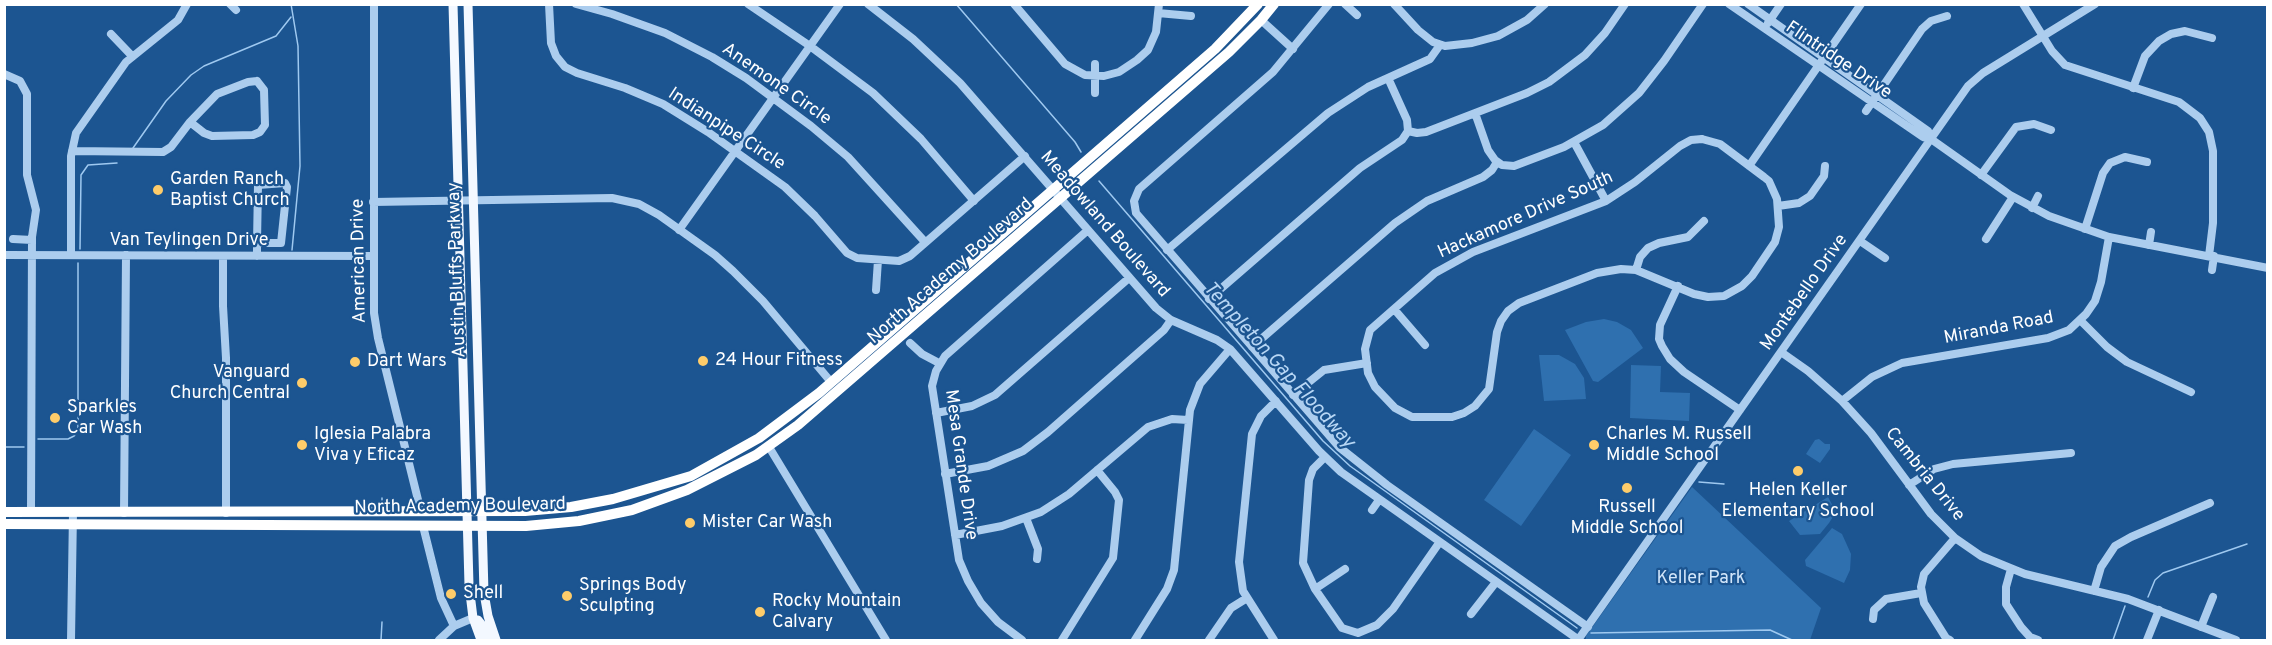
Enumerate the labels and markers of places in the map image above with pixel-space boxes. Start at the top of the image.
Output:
place label: Garden Ranch Baptist Church [170,169,290,212]
marker: Garden Ranch Baptist Church [151,183,165,197]
place label: 24 Hour Fitness [715,350,843,372]
place label: Dart Wars [367,351,447,373]
marker: 24 Hour Fitness [696,354,710,368]
marker: Dart Wars [348,355,362,369]
place label: Vanguard Church Central [170,362,290,404]
marker: Vanguard Church Central [295,376,309,390]
place label: Sparkles Car Wash [67,397,142,440]
marker: Sparkles Car Wash [48,411,62,425]
place label: Iglesia Palabra Viva y Eficaz [314,424,431,466]
place label: Charles M. Russell Middle School [1606,424,1752,466]
marker: Iglesia Palabra Viva y Eficaz [295,438,309,452]
marker: Charles M. Russell Middle School [1587,438,1601,452]
marker: Helen Keller Elementary School [1791,464,1805,478]
place label: Helen Keller Elementary School [1722,480,1874,522]
marker: Russell Middle School [1620,481,1634,495]
place label: Russell Middle School [1571,497,1683,540]
place label: Mister Car Wash [702,512,832,534]
marker: Mister Car Wash [683,516,697,530]
place label: Springs Body Sculpting [579,575,686,618]
place label: Shell [463,583,503,605]
marker: Shell [444,587,458,601]
marker: Springs Body Sculpting [560,589,574,603]
place label: Rocky Mountain Calvary [772,591,901,634]
marker: Rocky Mountain Calvary [753,605,767,619]

